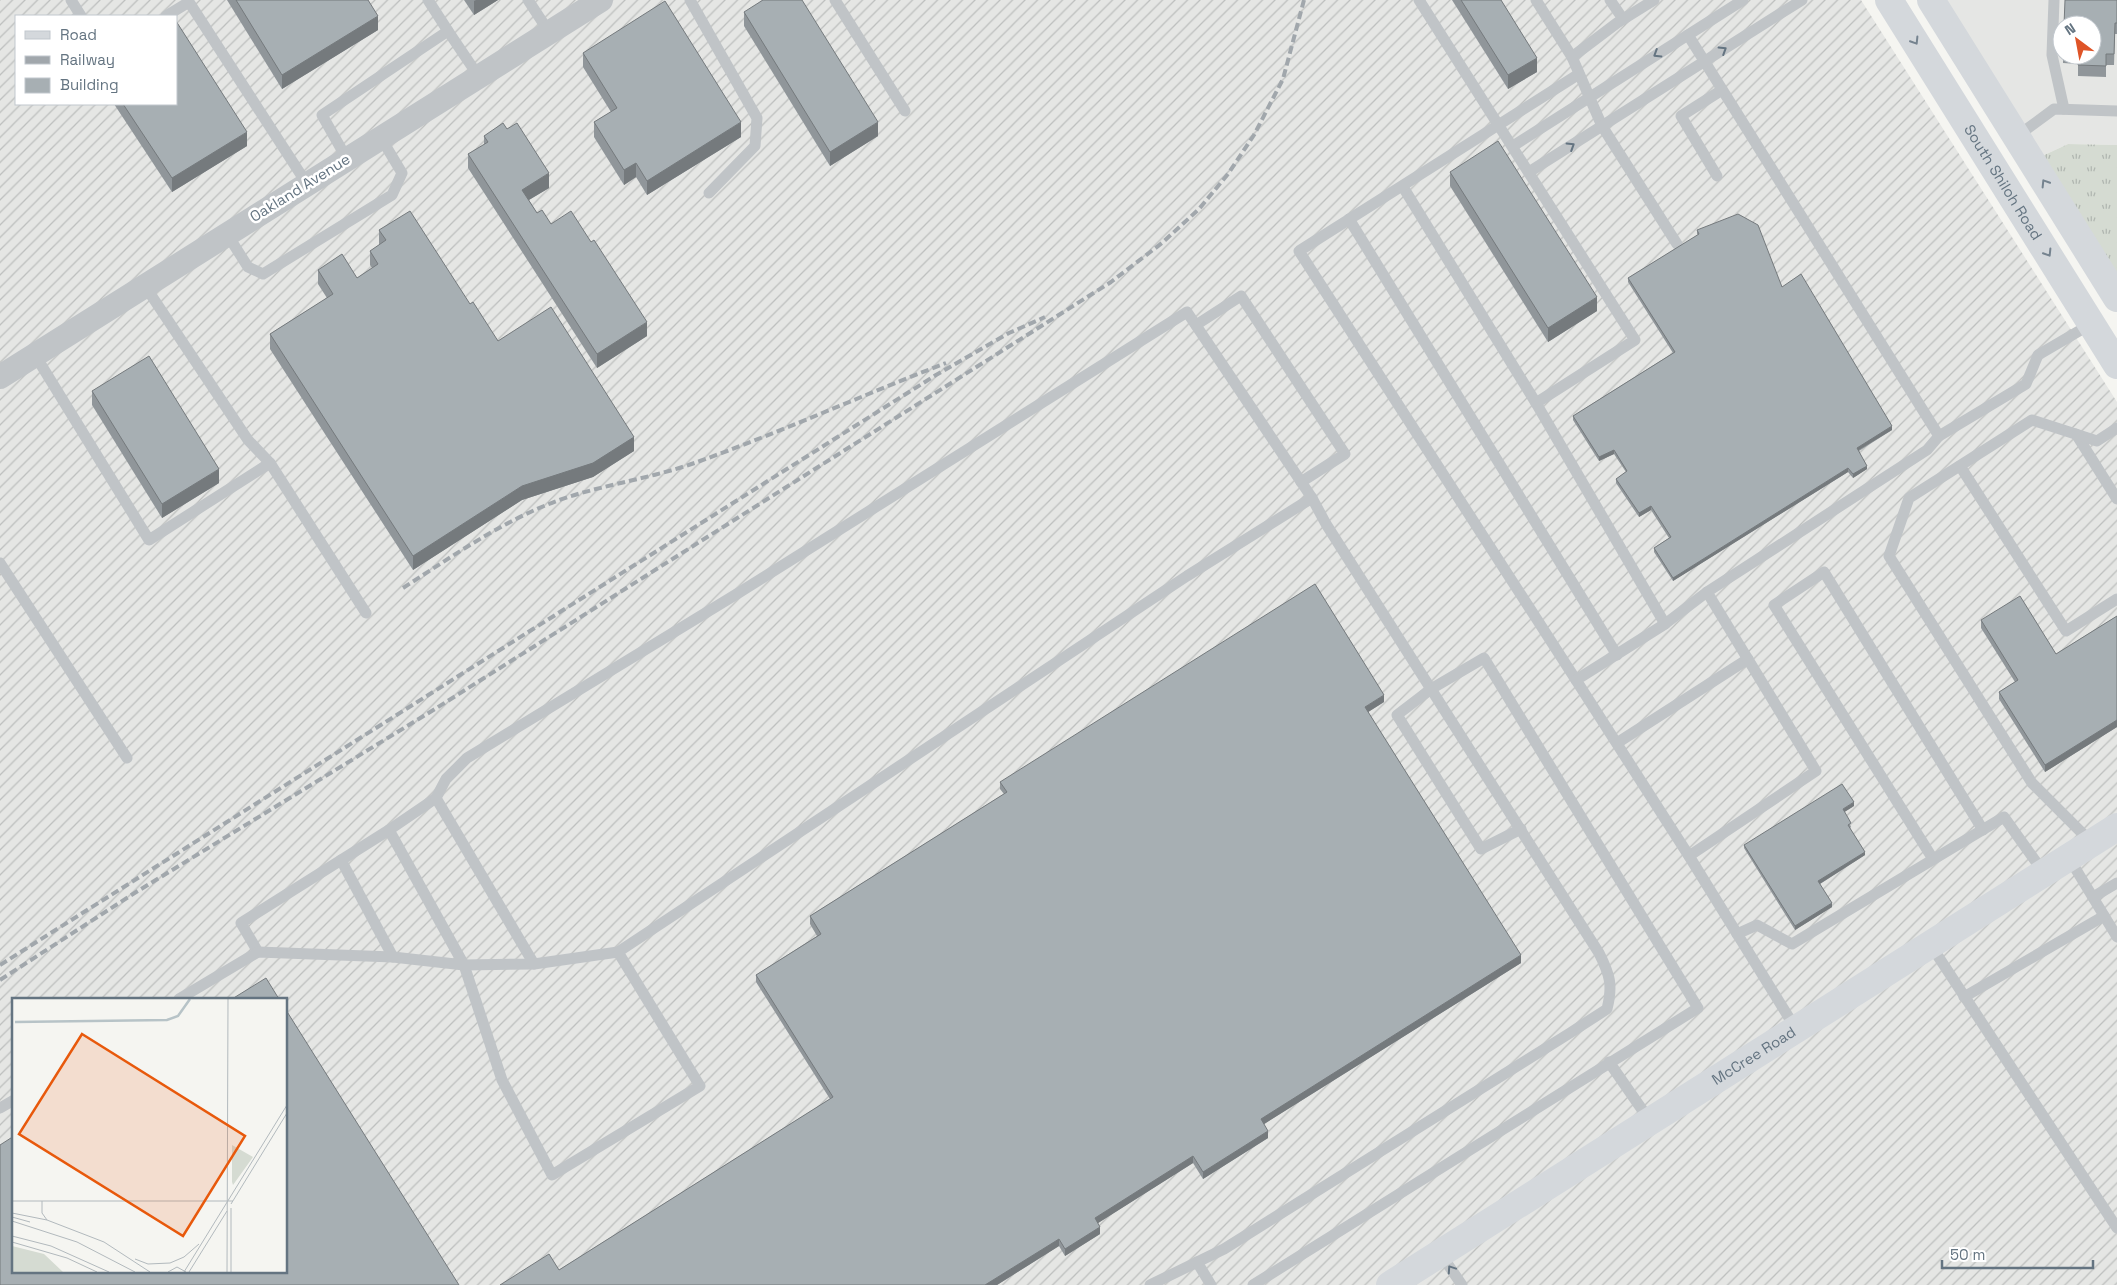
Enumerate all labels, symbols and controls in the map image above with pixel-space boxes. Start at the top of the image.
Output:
legend [15,15,178,105]
north arrow [2052,15,2102,65]
text: N [2061,19,2079,39]
text: Road [60,25,97,44]
one-way arrow [1909,36,1919,45]
one-way arrow [1717,47,1726,56]
one-way arrow [1654,48,1663,58]
text: Railway [60,50,115,69]
text: Building [60,75,119,94]
street label: South Shiloh Road [1960,121,2047,243]
one-way arrow [1565,142,1574,152]
street label: Oakland Avenue [246,149,353,226]
one-way arrow [2042,179,2051,188]
one-way arrow [2041,248,2051,257]
inset map [12,998,288,1272]
street label: McCree Road [1708,1022,1799,1089]
scale bar [1942,1238,2093,1270]
text: 50 m [1950,1245,1985,1264]
one-way arrow [1448,1265,1457,1275]

